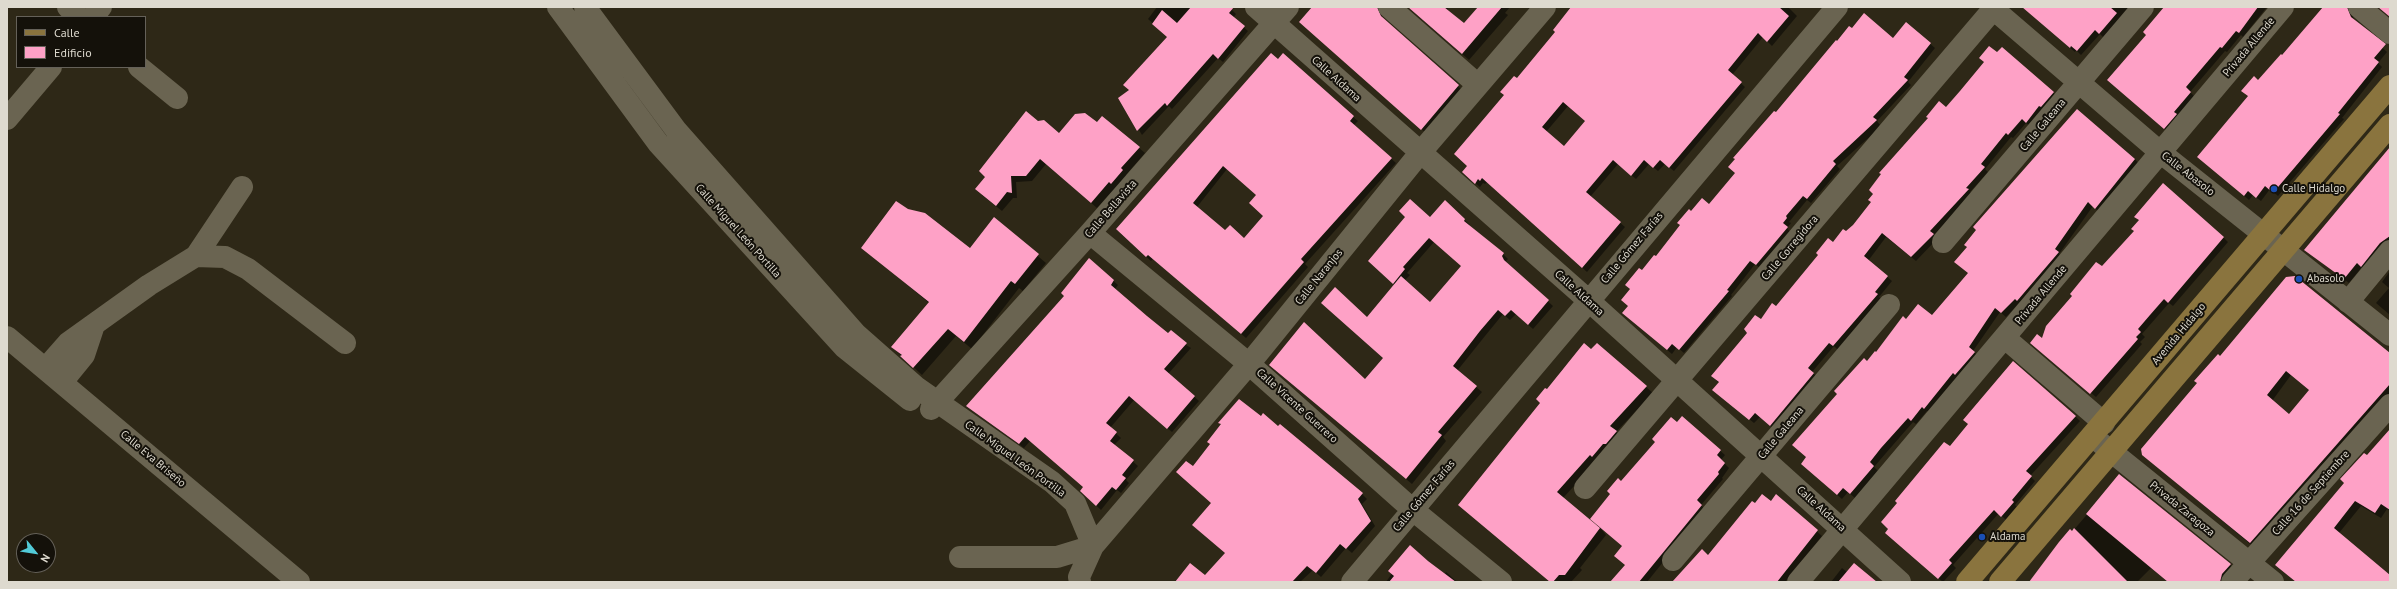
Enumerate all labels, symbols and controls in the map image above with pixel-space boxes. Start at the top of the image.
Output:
street label: Privada Allende [2220,15,2278,79]
legend [16,16,146,68]
text: Calle [54,25,80,40]
text: Edificio [54,45,92,60]
street label: Calle Aldama [1309,53,1363,105]
street label: Calle Galeana [2017,96,2069,154]
street label: Calle Abasolo [2159,149,2217,199]
street label: Calle Bellavista [1082,177,1140,241]
street label: Calle Miguel León Portilla [692,181,784,281]
place label: Calle Hidalgo [2282,182,2345,196]
marker: Calle Hidalgo [2269,184,2279,194]
street label: Calle Gómez Farías [1598,210,1666,286]
street label: Calle Corregidora [1759,213,1821,283]
street label: Calle Naranjos [1292,246,1346,308]
street label: Privada Allende [2012,263,2070,327]
street label: Calle Aldama [1552,267,1606,319]
place label: Abasolo [2307,272,2344,286]
marker: Abasolo [2294,274,2304,284]
street label: Avenida Hidalgo [2149,300,2209,368]
street label: Calle Vicente Guerrero [1254,366,1340,446]
street label: Calle Galeana [1755,404,1807,462]
street label: Calle Miguel León Portilla [962,418,1068,500]
street label: Calle Eva Briseño [118,428,188,490]
street label: Calle 16 de Septiembre [2269,448,2353,538]
street label: Calle Gómez Farías [1390,458,1458,534]
street label: Privada Zaragoza [2147,479,2217,539]
street label: Calle Aldama [1794,483,1848,535]
place label: Aldama [1990,530,2025,544]
marker: Aldama [1977,532,1987,542]
north arrow [16,533,56,573]
text: N [38,552,53,565]

